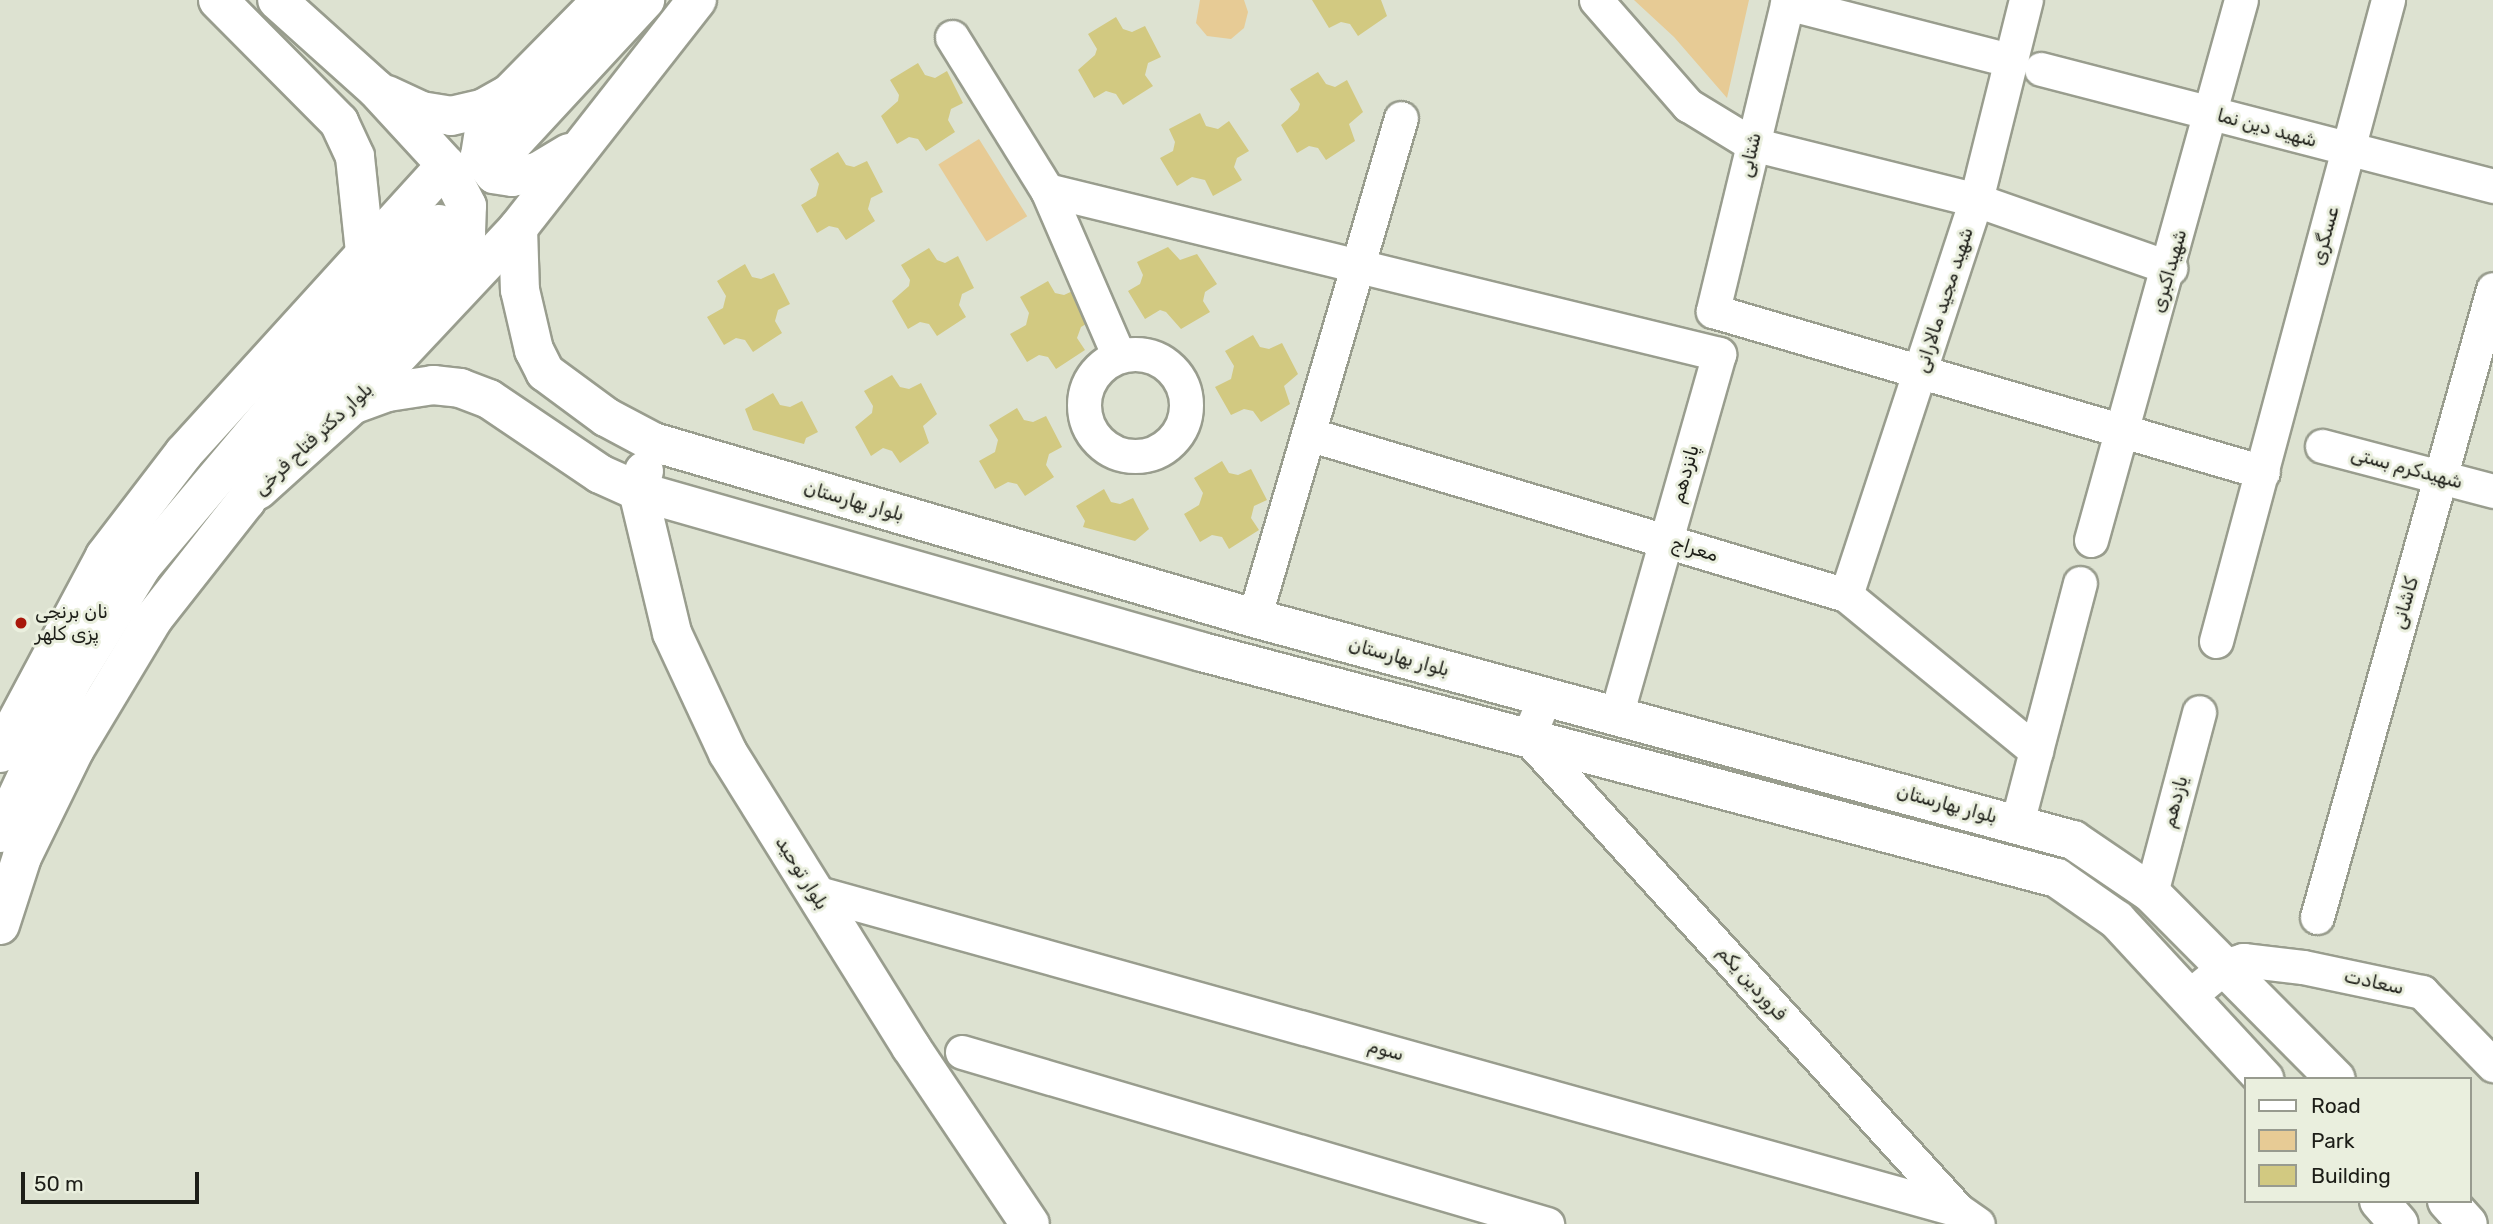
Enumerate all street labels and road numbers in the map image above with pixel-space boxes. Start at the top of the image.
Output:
street label: شهید دین نما [2215,104,2319,152]
street label: شتابی [1734,130,1766,180]
street label: عسگری [2306,204,2344,268]
street label: شهید مجید مالارانی [1910,224,1978,376]
street label: شهیداکبری [2146,227,2192,315]
street label: بلوار دکتر فتاح فرخی [249,378,377,500]
street label: پانزدهم [1666,442,1704,506]
street label: شهیدکرم بستی [2349,442,2465,494]
street label: بلوار بهارستان [801,476,907,526]
street label: معراج [1669,531,1721,567]
street label: کاشانی [2387,574,2423,632]
street label: بلوار بهارستان [1346,633,1452,681]
street label: یازدهم [2157,774,2193,830]
street label: بلوار بهارستان [1894,780,2000,828]
street label: بلوار توحید [770,832,834,914]
street label: فروردین یکم [1712,941,1792,1025]
street label: سعادت [2342,965,2406,999]
street label: سوم [1365,1034,1407,1066]

